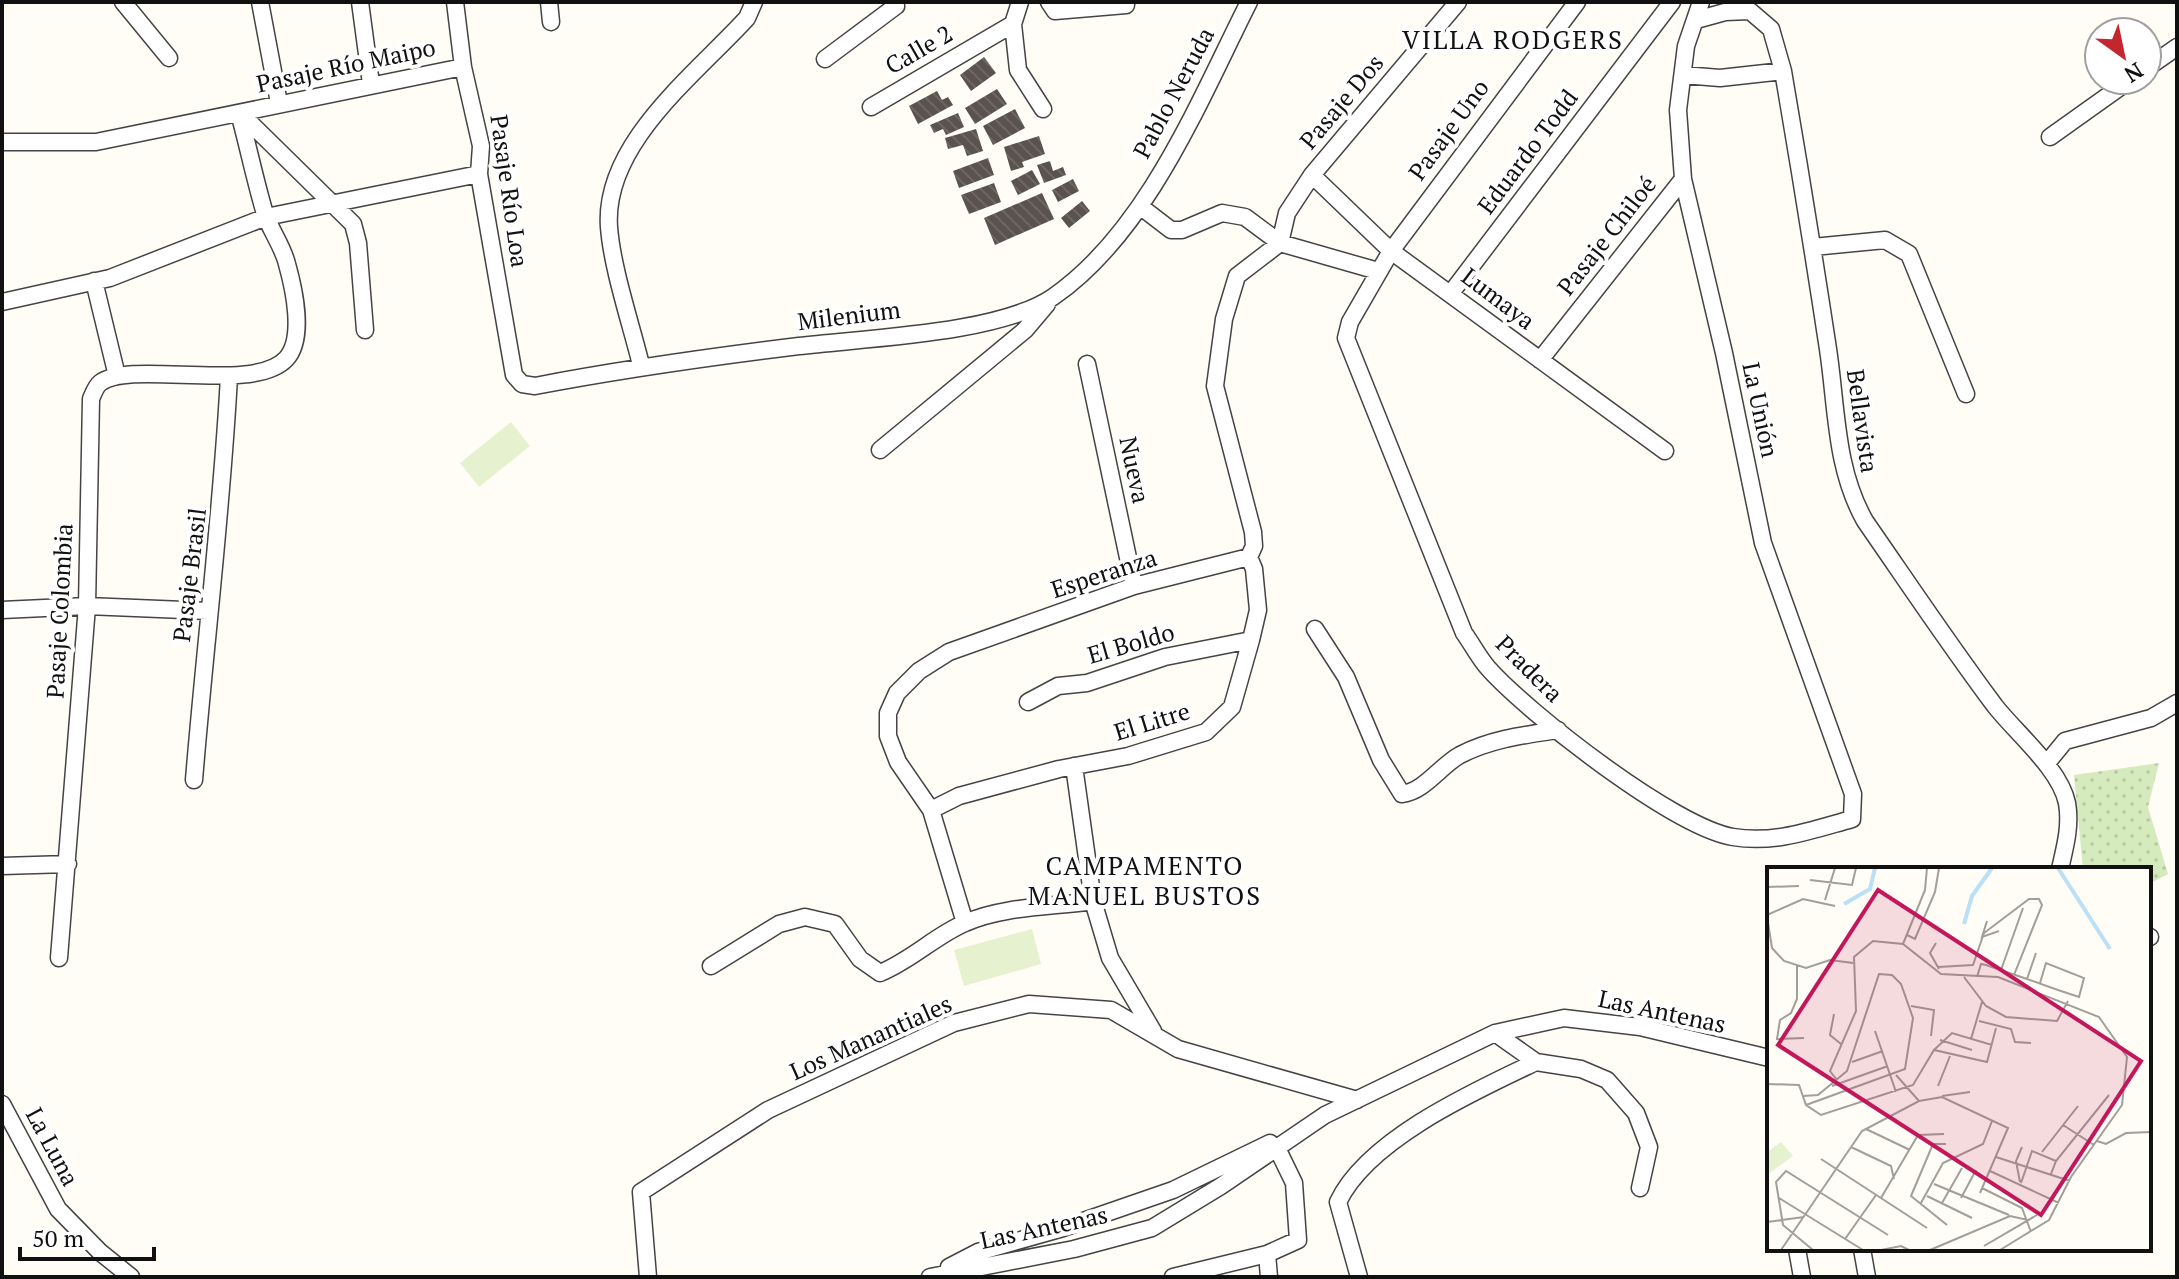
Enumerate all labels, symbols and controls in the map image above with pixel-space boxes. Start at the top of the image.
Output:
north arrow [2083,16,2163,96]
street label: Calle 2 [879,17,958,81]
street label: Pablo Neruda [1125,21,1221,164]
district label: VILLA RODGERS [1402,22,1624,56]
street label: Pasaje Río Maipo [253,30,438,100]
street label: Pasaje Dos [1292,47,1390,155]
text: N [2119,56,2149,90]
street label: Pasaje Uno [1401,73,1496,186]
street label: Eduardo Todd [1470,83,1585,220]
street label: Pasaje Río Loa [483,112,537,269]
street label: Pasaje Chiloé [1550,169,1663,302]
street label: Lumaya [1455,260,1542,336]
street label: Milenium [796,293,902,337]
street label: La Unión [1735,359,1787,460]
street label: Bellavista [1840,367,1886,475]
street label: Nueva [1112,434,1158,506]
street label: Pasaje Brasil [165,506,213,644]
street label: Pasaje Colombia [38,522,80,699]
street label: Esperanza [1047,541,1161,605]
street label: El Boldo [1084,615,1178,671]
street label: Pradera [1489,628,1570,709]
street label: El Litre [1110,694,1194,748]
district label: CAMPAMENTO MANUEL BUSTOS [1028,848,1262,912]
inset map [1767,867,2151,1251]
street label: Las Antenas [1596,982,1729,1040]
street label: Los Manantiales [785,987,957,1087]
street label: La Luna [19,1102,87,1191]
street label: Las Antenas [977,1198,1110,1256]
scale bar [20,1211,154,1261]
text: 50 m [32,1222,84,1254]

